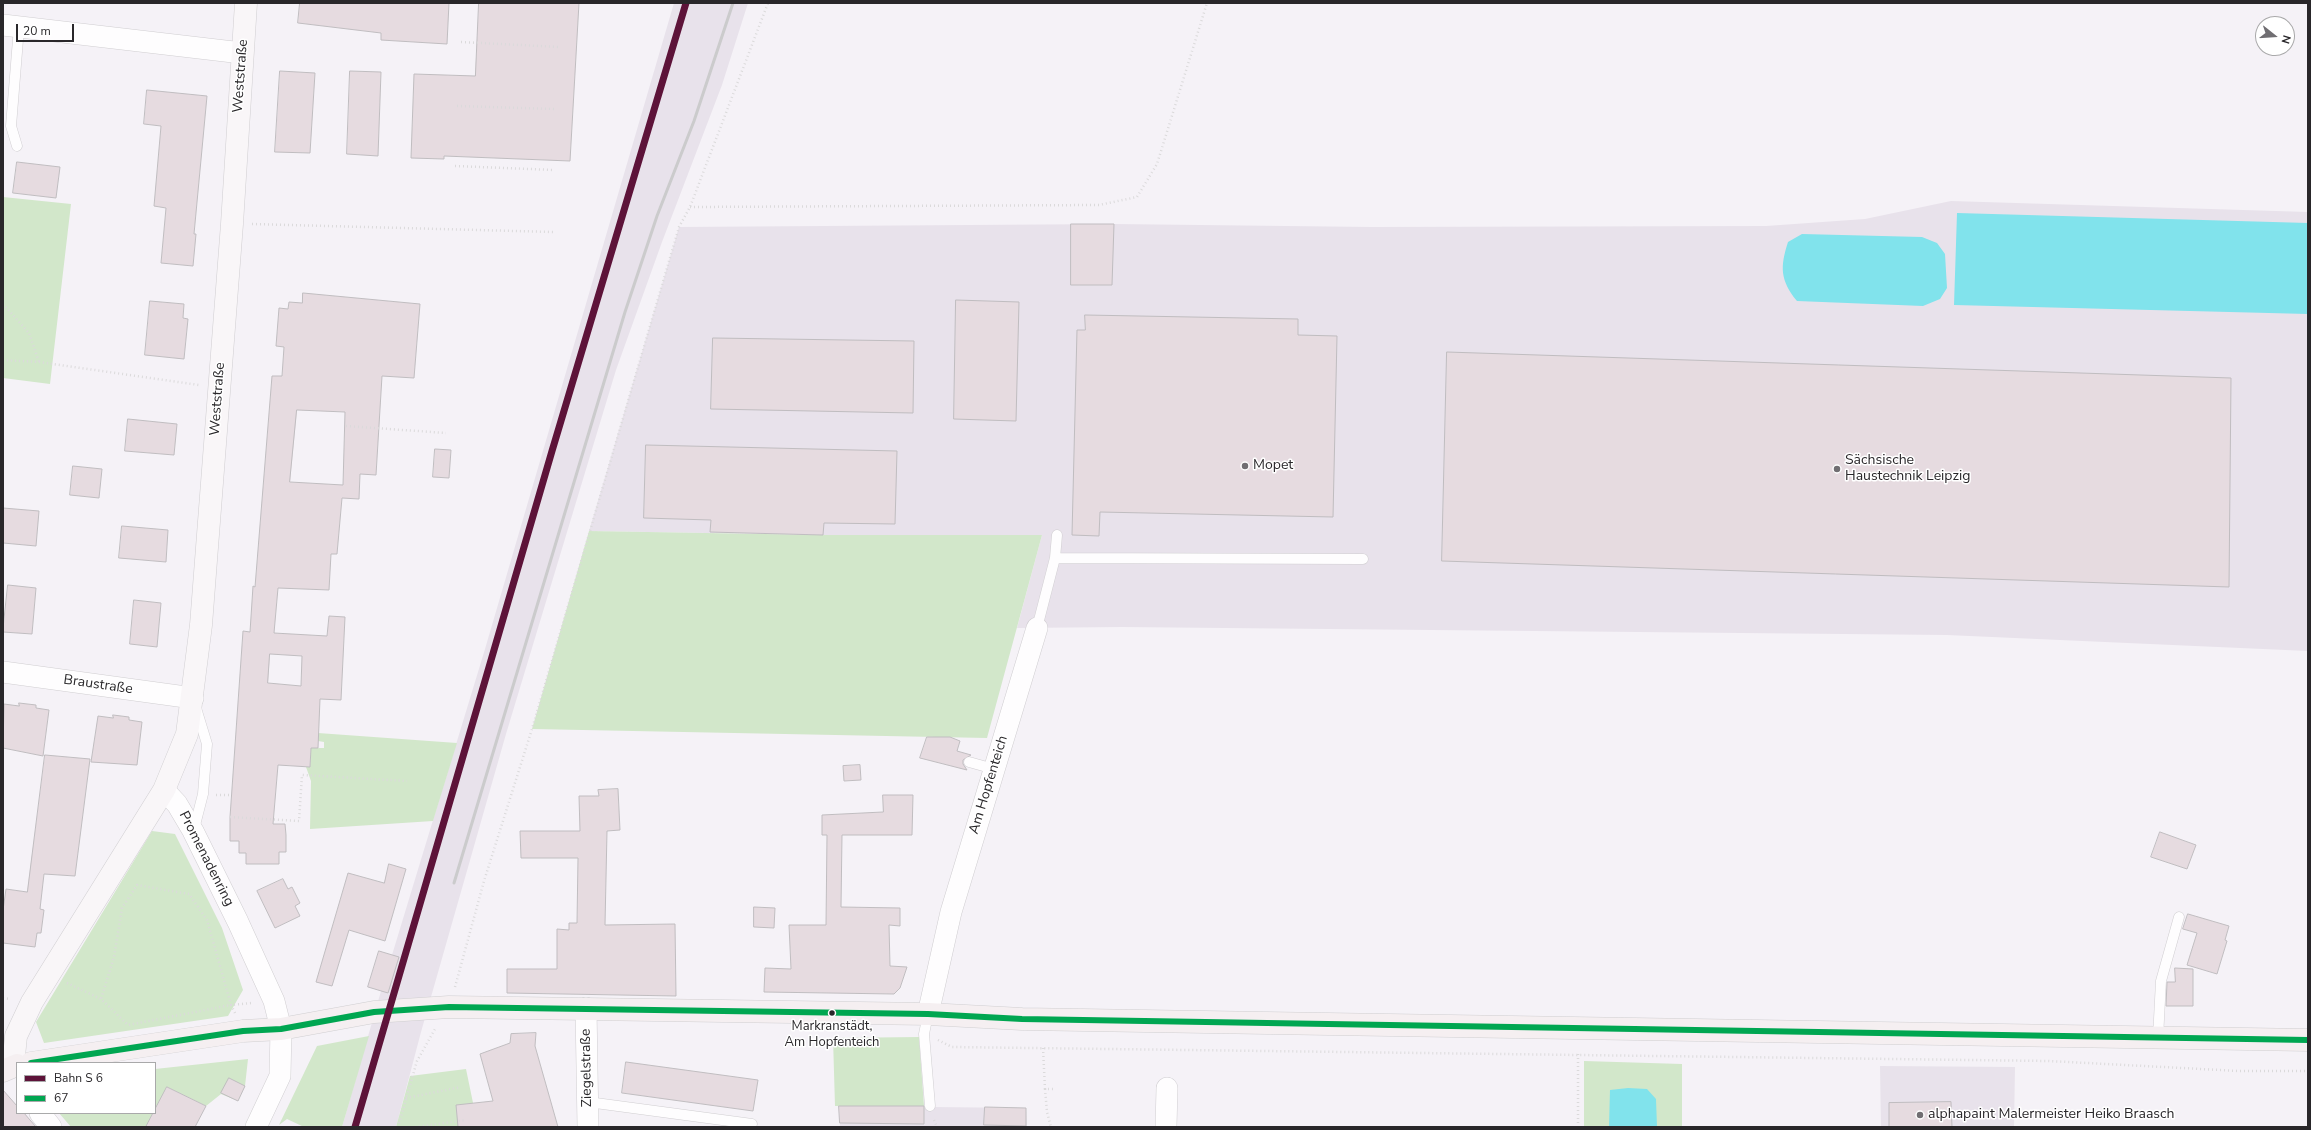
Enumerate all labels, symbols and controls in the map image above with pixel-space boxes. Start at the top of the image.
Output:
scale bar [18,16,76,42]
north arrow [2255,16,2295,56]
text: 20 m [23,23,51,39]
text: N [2278,33,2294,45]
street label: Weststraße [230,39,252,113]
street label: Weststraße [207,362,229,436]
place label: Sächsische Haustechnik Leipzig [1845,453,1970,486]
place label: Mopet [1253,458,1293,474]
marker: Mopet [1240,461,1250,471]
marker: Sächsische Haustechnik Leipzig [1832,464,1842,474]
street label: Braustraße [62,672,134,698]
street label: Am Hopfenteich [966,734,1012,836]
street label: Promenadenring [175,809,237,909]
marker: Markranstädt, Am Hopfenteich [827,1008,837,1018]
place label: Markranstädt, Am Hopfenteich [785,1019,879,1050]
street label: Ziegelstraße [578,1029,596,1107]
legend [16,1062,156,1114]
text: Bahn S 6 [54,1070,103,1086]
text: 67 [54,1090,68,1106]
place label: alphapaint Malermeister Heiko Braasch [1928,1107,2175,1123]
marker: alphapaint Malermeister Heiko Braasch [1915,1110,1925,1120]

